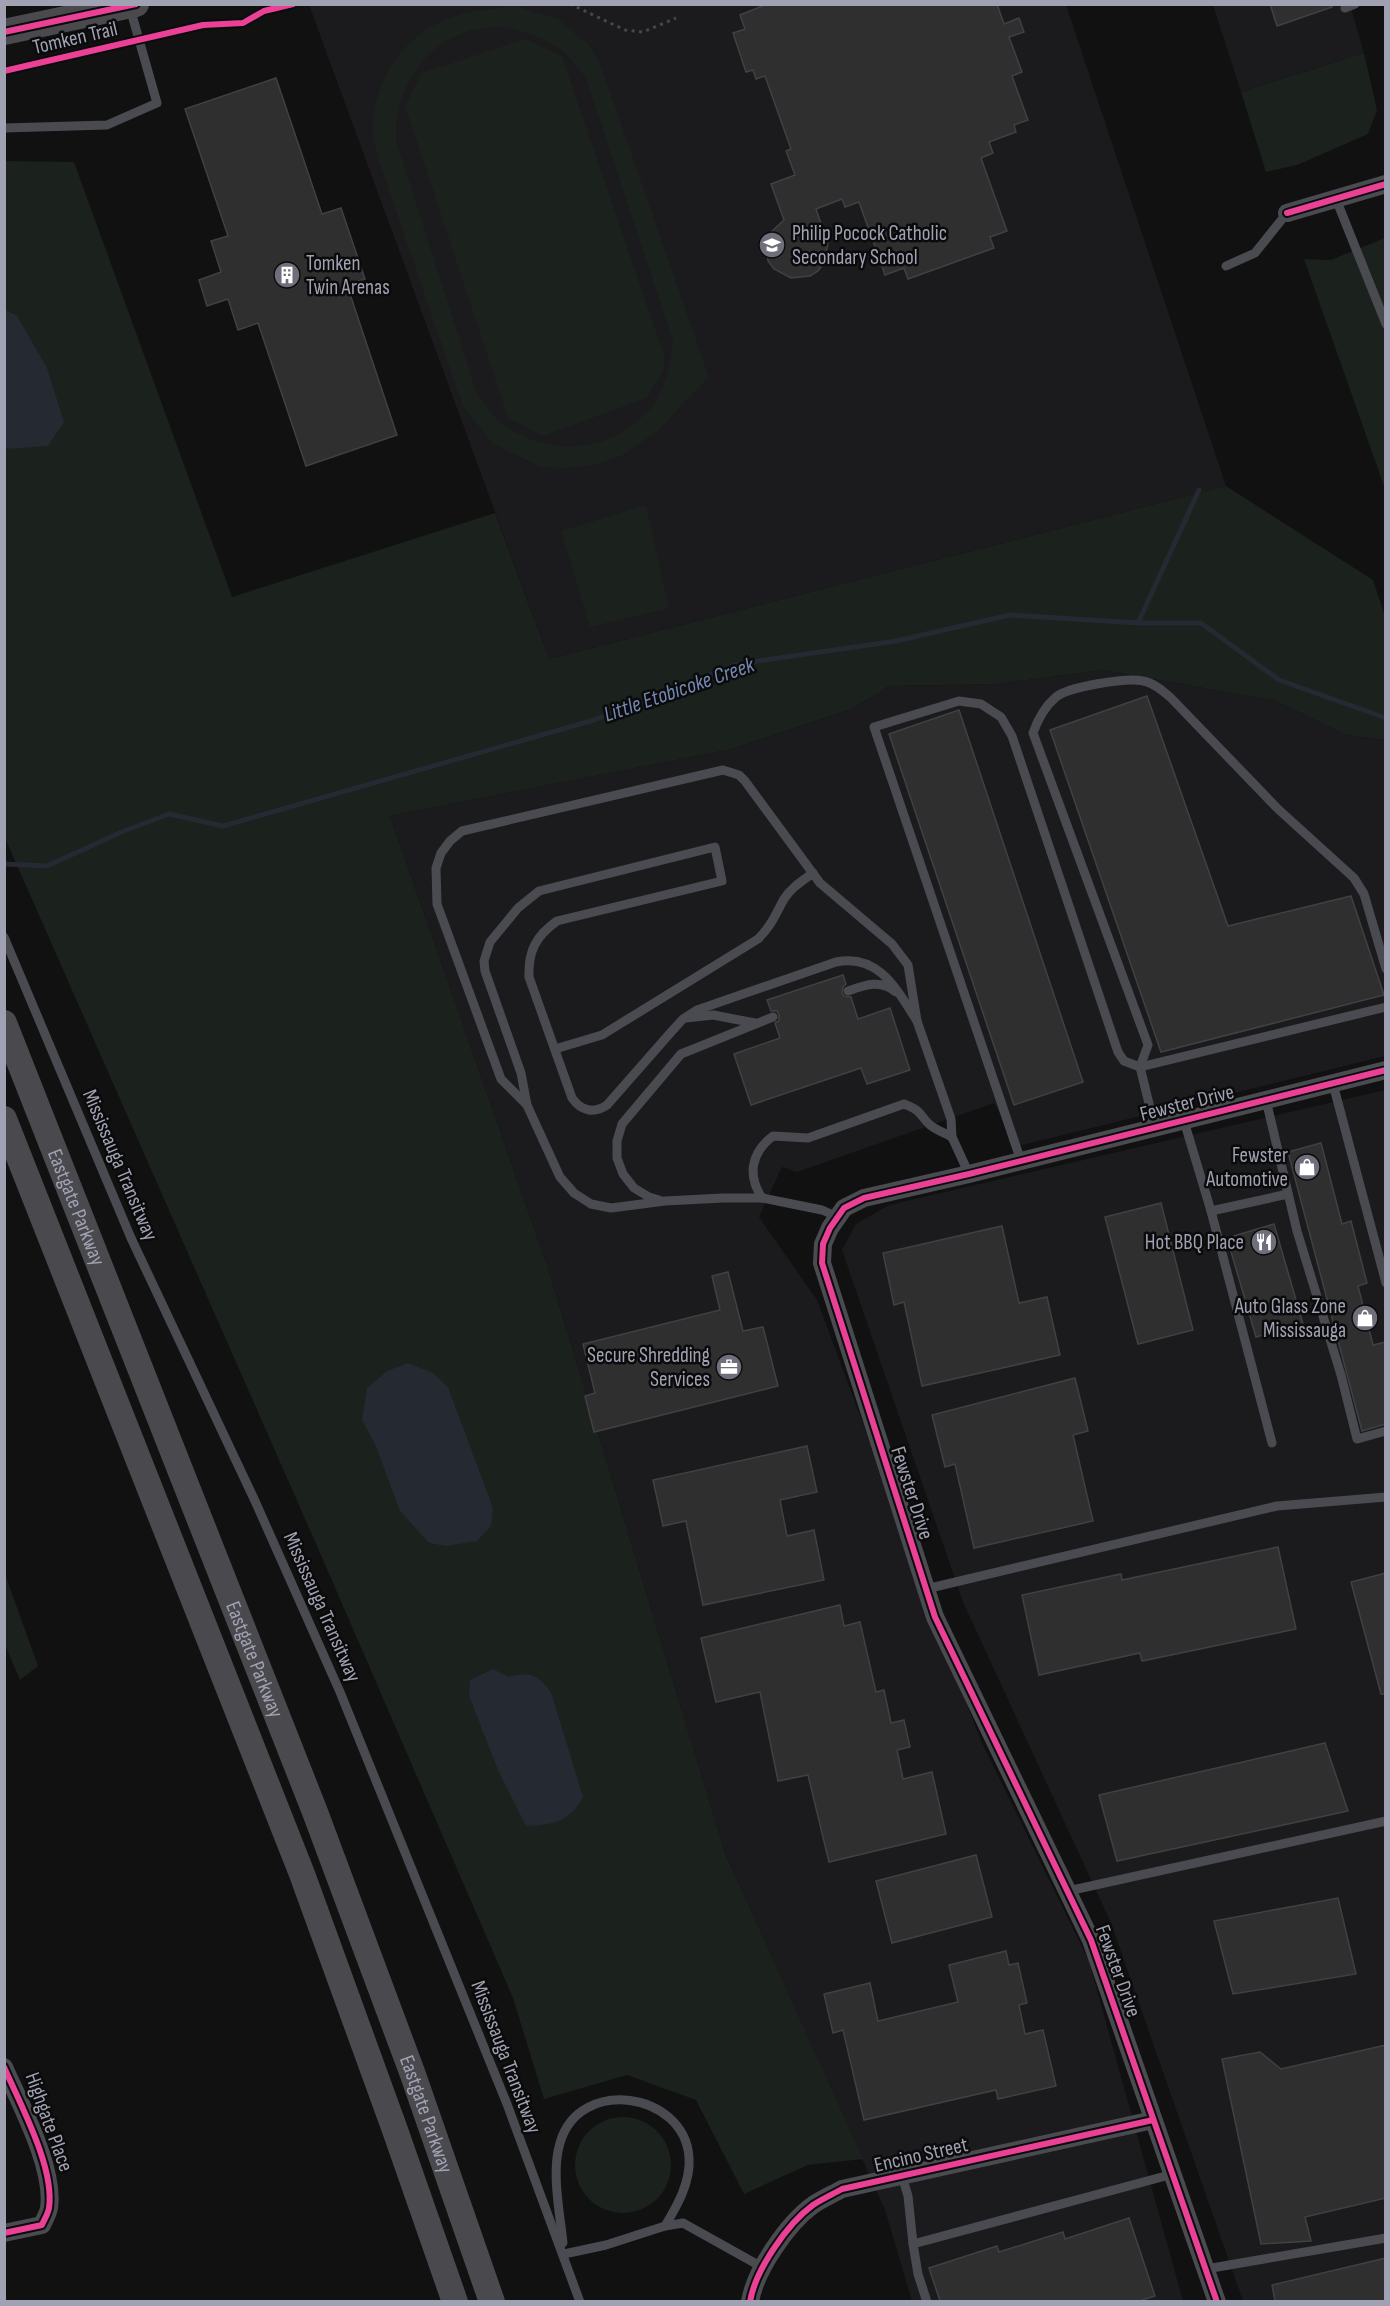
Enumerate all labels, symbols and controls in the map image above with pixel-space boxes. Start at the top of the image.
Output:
street label: Tomken Trail [30,16,120,60]
place label: Philip Pocock Catholic Secondary School [792,221,947,270]
school or university icon: Philip Pocock Catholic Secondary School [757,230,787,260]
place label: Tomken Twin Arenas [306,251,390,300]
building icon: Tomken Twin Arenas [272,260,302,290]
water label: Little Etobicoke Creek [600,651,759,728]
street label: Fewster Drive [1137,1079,1237,1127]
street label: Mississauga Transitway [77,1086,163,1244]
place label: Fewster Automotive [1205,1143,1288,1192]
street label: Eastgate Parkway [42,1145,111,1269]
shop icon: Fewster Automotive [1292,1152,1322,1182]
restaurant icon: Hot BBQ Place [1249,1227,1279,1257]
place label: Hot BBQ Place [1145,1230,1244,1255]
place label: Auto Glass Zone Mississauga [1234,1294,1346,1343]
shop icon: Auto Glass Zone Mississauga [1350,1303,1380,1333]
place label: Secure Shredding Services [587,1343,710,1392]
office icon: Secure Shredding Services [714,1352,744,1382]
street label: Fewster Drive [885,1443,939,1543]
street label: Mississauga Transitway [278,1528,366,1686]
street label: Eastgate Parkway [221,1598,289,1721]
street label: Fewster Drive [1090,1922,1146,2020]
street label: Mississauga Transitway [465,1977,547,2137]
street label: Eastgate Parkway [394,2052,459,2176]
street label: Highgate Place [20,2069,78,2175]
street label: Encino Street [872,2132,970,2178]

